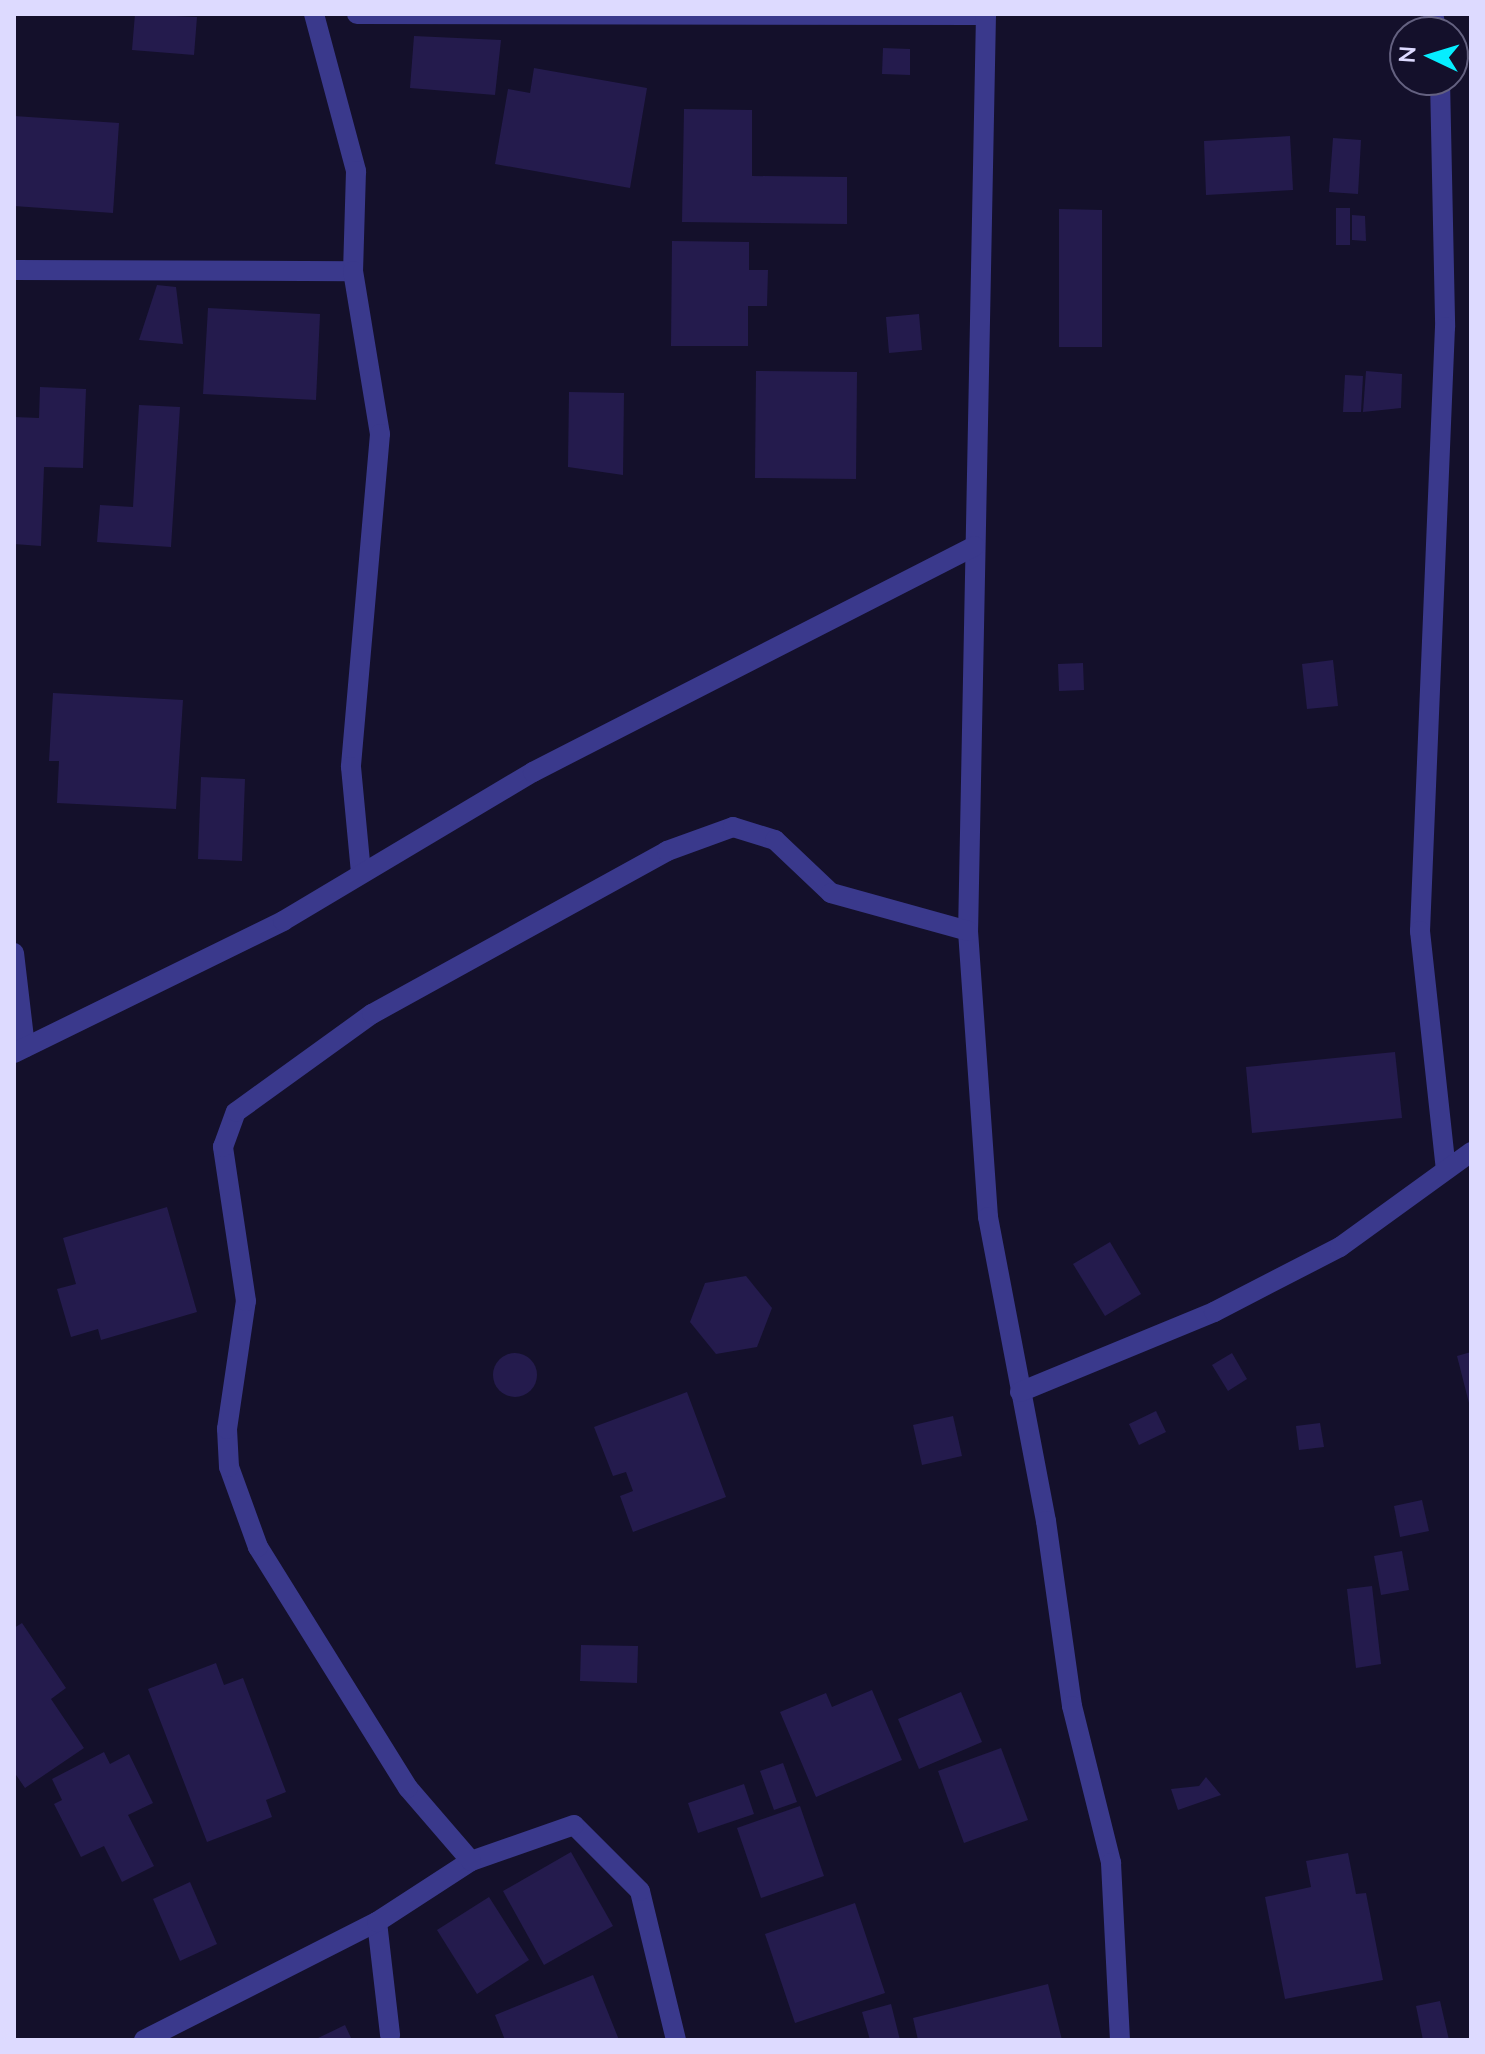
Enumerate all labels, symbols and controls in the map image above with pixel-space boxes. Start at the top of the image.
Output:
north arrow [1389,16,1469,96]
text: N [1392,45,1421,64]

